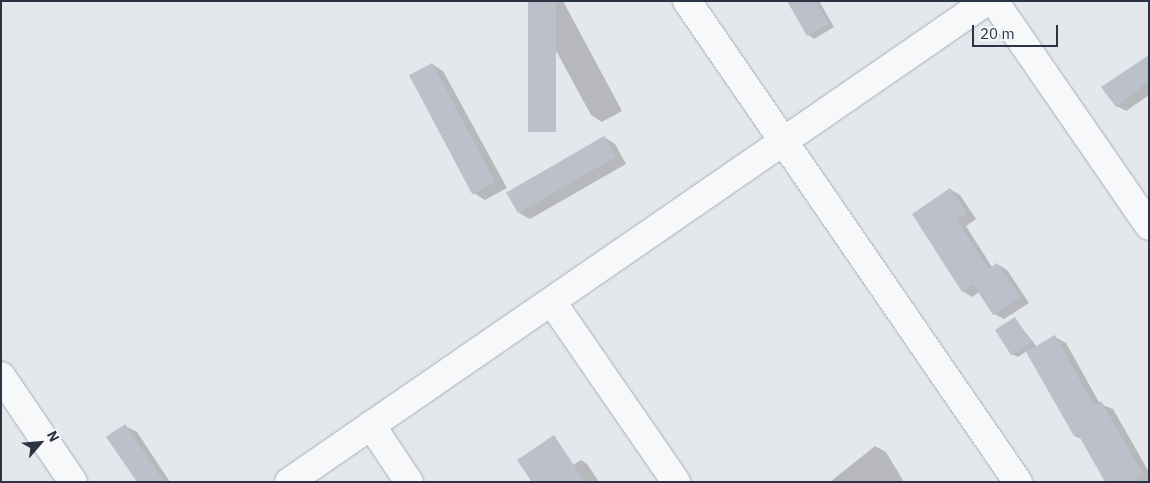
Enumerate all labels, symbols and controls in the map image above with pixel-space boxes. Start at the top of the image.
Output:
scale bar [975,15,1061,47]
text: 20 m [980,24,1015,43]
north arrow [15,418,65,468]
text: N [43,428,64,445]

